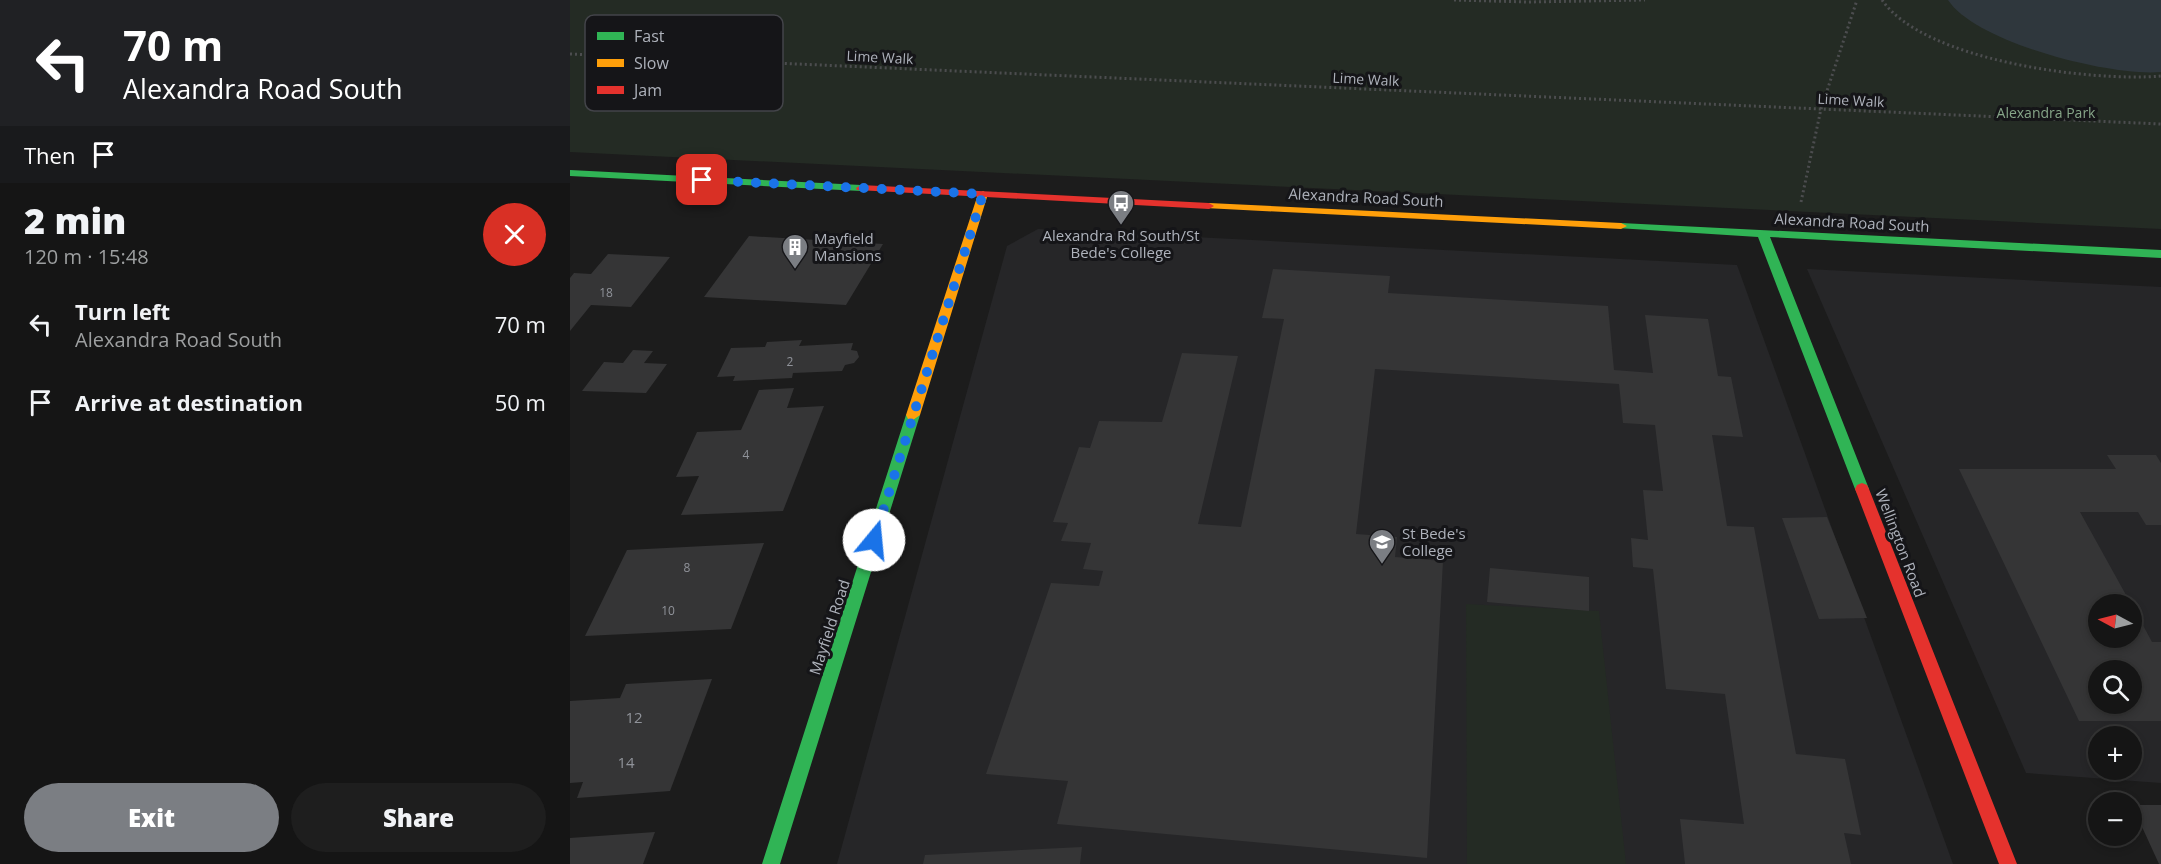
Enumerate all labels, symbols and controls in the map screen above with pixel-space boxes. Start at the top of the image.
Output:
legend [585,15,783,111]
text: 70 m [123,16,223,73]
icon: left [24,24,102,102]
text: Fast [634,25,665,47]
street label: Lime Walk [846,46,915,68]
text: Slow [634,52,669,74]
street label: Lime Walk [1332,68,1401,90]
text: Alexandra Road South [123,70,403,107]
text: Jam [632,79,662,101]
street label: Lime Walk [1817,89,1886,111]
park label: Alexandra Park [1997,103,2096,122]
icon: arrive [87,138,120,171]
text: Then [24,140,75,170]
pin [676,154,727,205]
icon: arrive [685,163,718,196]
street label: Alexandra Road South [1288,183,1444,211]
bus stop icon: Alexandra Rd South/St Bede's College [1106,188,1136,226]
text: 2 min [24,196,126,245]
button: close [483,203,546,266]
street label: Alexandra Road South [1774,208,1930,236]
place label: Alexandra Rd South/St Bede's College [1042,225,1200,262]
place label: Mayfield Mansions [814,228,881,265]
building icon: Mayfield Mansions [780,232,810,270]
text: 120 m · 15:48 [24,243,149,270]
house number: 18 [599,284,613,301]
text: Turn left [75,296,170,326]
icon: left [24,308,57,341]
text: 70 m [495,309,546,339]
text: Alexandra Road South [75,326,282,353]
house number: 2 [787,353,794,370]
icon: arrive [24,386,57,419]
text: Arrive at destination [75,387,303,417]
text: 50 m [495,387,546,417]
house number: 4 [743,446,750,463]
street label: Wellington Road [1871,486,1931,600]
position arrow [842,508,906,572]
place label: St Bede's College [1402,523,1466,560]
school or university icon: St Bede's College [1367,527,1397,565]
house number: 8 [684,559,691,576]
street label: Mayfield Road [804,577,854,677]
north arrow [2088,594,2142,648]
map controls [2088,594,2142,846]
house number: 10 [661,602,675,619]
button: search [2088,660,2142,714]
house number: 12 [625,707,643,727]
button: + [2088,726,2142,780]
house number: 14 [617,752,635,772]
button: Exit [24,783,279,852]
button: Share [291,783,546,852]
button: − [2088,792,2142,846]

